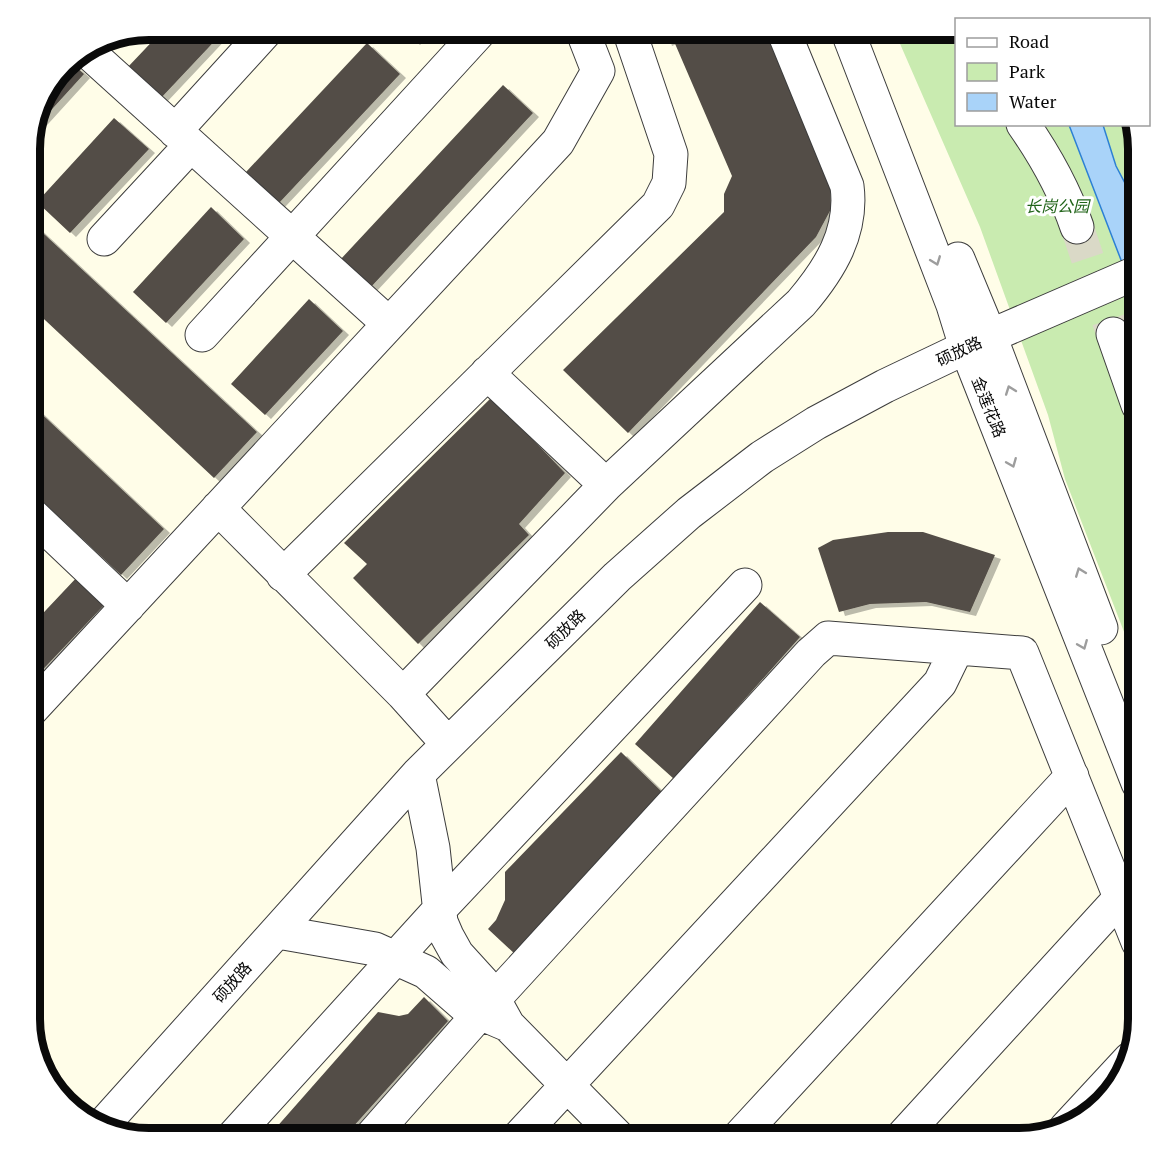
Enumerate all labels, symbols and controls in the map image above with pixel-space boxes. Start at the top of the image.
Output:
legend [955,18,1150,126]
text: Road [1009,29,1049,53]
text: Park [1009,59,1046,83]
text: Water [1009,89,1056,113]
park label: 长岗公园 [1025,195,1091,217]
one-way arrow [929,255,941,266]
street label: 硕放路 [933,331,985,371]
street label: 金莲花路 [967,373,1011,441]
one-way arrow [1005,385,1018,395]
one-way arrow [1004,457,1017,468]
one-way arrow [1074,567,1087,578]
street label: 硕放路 [540,604,590,654]
one-way arrow [1076,638,1088,649]
street label: 硕放路 [208,957,256,1007]

